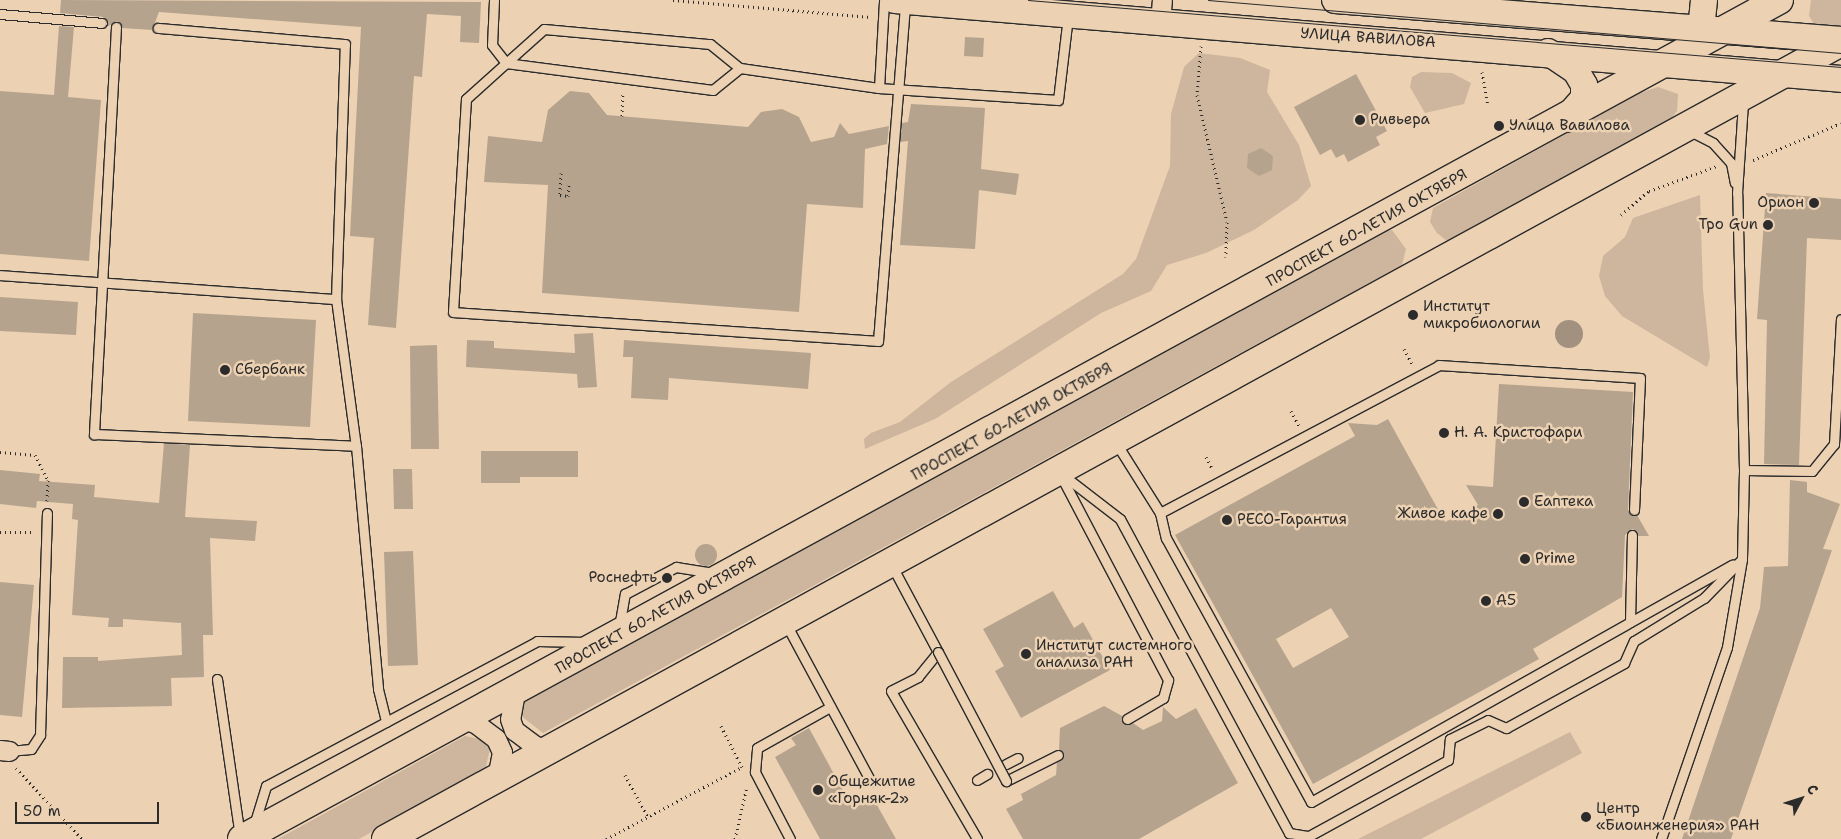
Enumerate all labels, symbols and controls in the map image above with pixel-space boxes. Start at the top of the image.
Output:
street label: УЛИЦА ВАВИЛОВА [1300,24,1436,52]
place label: Ривьера [1370,111,1430,129]
marker: Ривьера [1354,114,1366,126]
place label: Улица Вавилова [1509,117,1630,135]
marker: Улица Вавилова [1493,120,1505,132]
street label: ПРОСПЕКТ 60-ЛЕТИЯ ОКТЯБРЯ [1264,165,1470,291]
place label: Орион [1757,194,1804,212]
marker: Орион [1808,197,1820,209]
place label: Tpo Gun [1698,216,1758,234]
marker: Tpo Gun [1762,219,1774,231]
place label: Институт микробиологии [1423,297,1541,332]
marker: Институт микробиологии [1407,309,1419,321]
street label: ПРОСПЕКТ 60-ЛЕТИЯ ОКТЯБРЯ [909,359,1115,485]
place label: Сбербанк [235,361,305,379]
marker: Сбербанк [219,364,231,376]
place label: Н. А. Кристофари [1454,424,1583,442]
marker: Н. А. Кристофари [1438,427,1450,439]
place label: Еаптека [1534,493,1593,511]
marker: Еаптека [1518,496,1530,508]
place label: Живое кафе [1397,505,1488,523]
marker: Живое кафе [1492,508,1504,520]
place label: РЕСО-Гарантия [1237,511,1347,529]
marker: РЕСО-Гарантия [1221,514,1233,526]
place label: Prime [1535,550,1575,568]
street label: ПРОСПЕКТ 60-ЛЕТИЯ ОКТЯБРЯ [553,552,759,678]
marker: Prime [1519,553,1531,565]
place label: Роснефть [588,569,657,587]
marker: Роснефть [661,572,673,584]
place label: А5 [1496,592,1516,610]
marker: А5 [1480,595,1492,607]
place label: Институт системного анализа РАН [1036,636,1192,671]
marker: Институт системного анализа РАН [1020,648,1032,660]
place label: Общежитие «Горняк-2» [828,772,916,807]
north arrow [1776,774,1826,824]
text: С [1803,780,1822,798]
marker: Общежитие «Горняк-2» [812,784,824,796]
scale bar [18,792,161,824]
place label: Центр «Биоинженерия» РАН [1596,799,1760,834]
text: 50 m [23,801,61,821]
marker: Центр «Биоинженерия» РАН [1580,811,1592,823]

